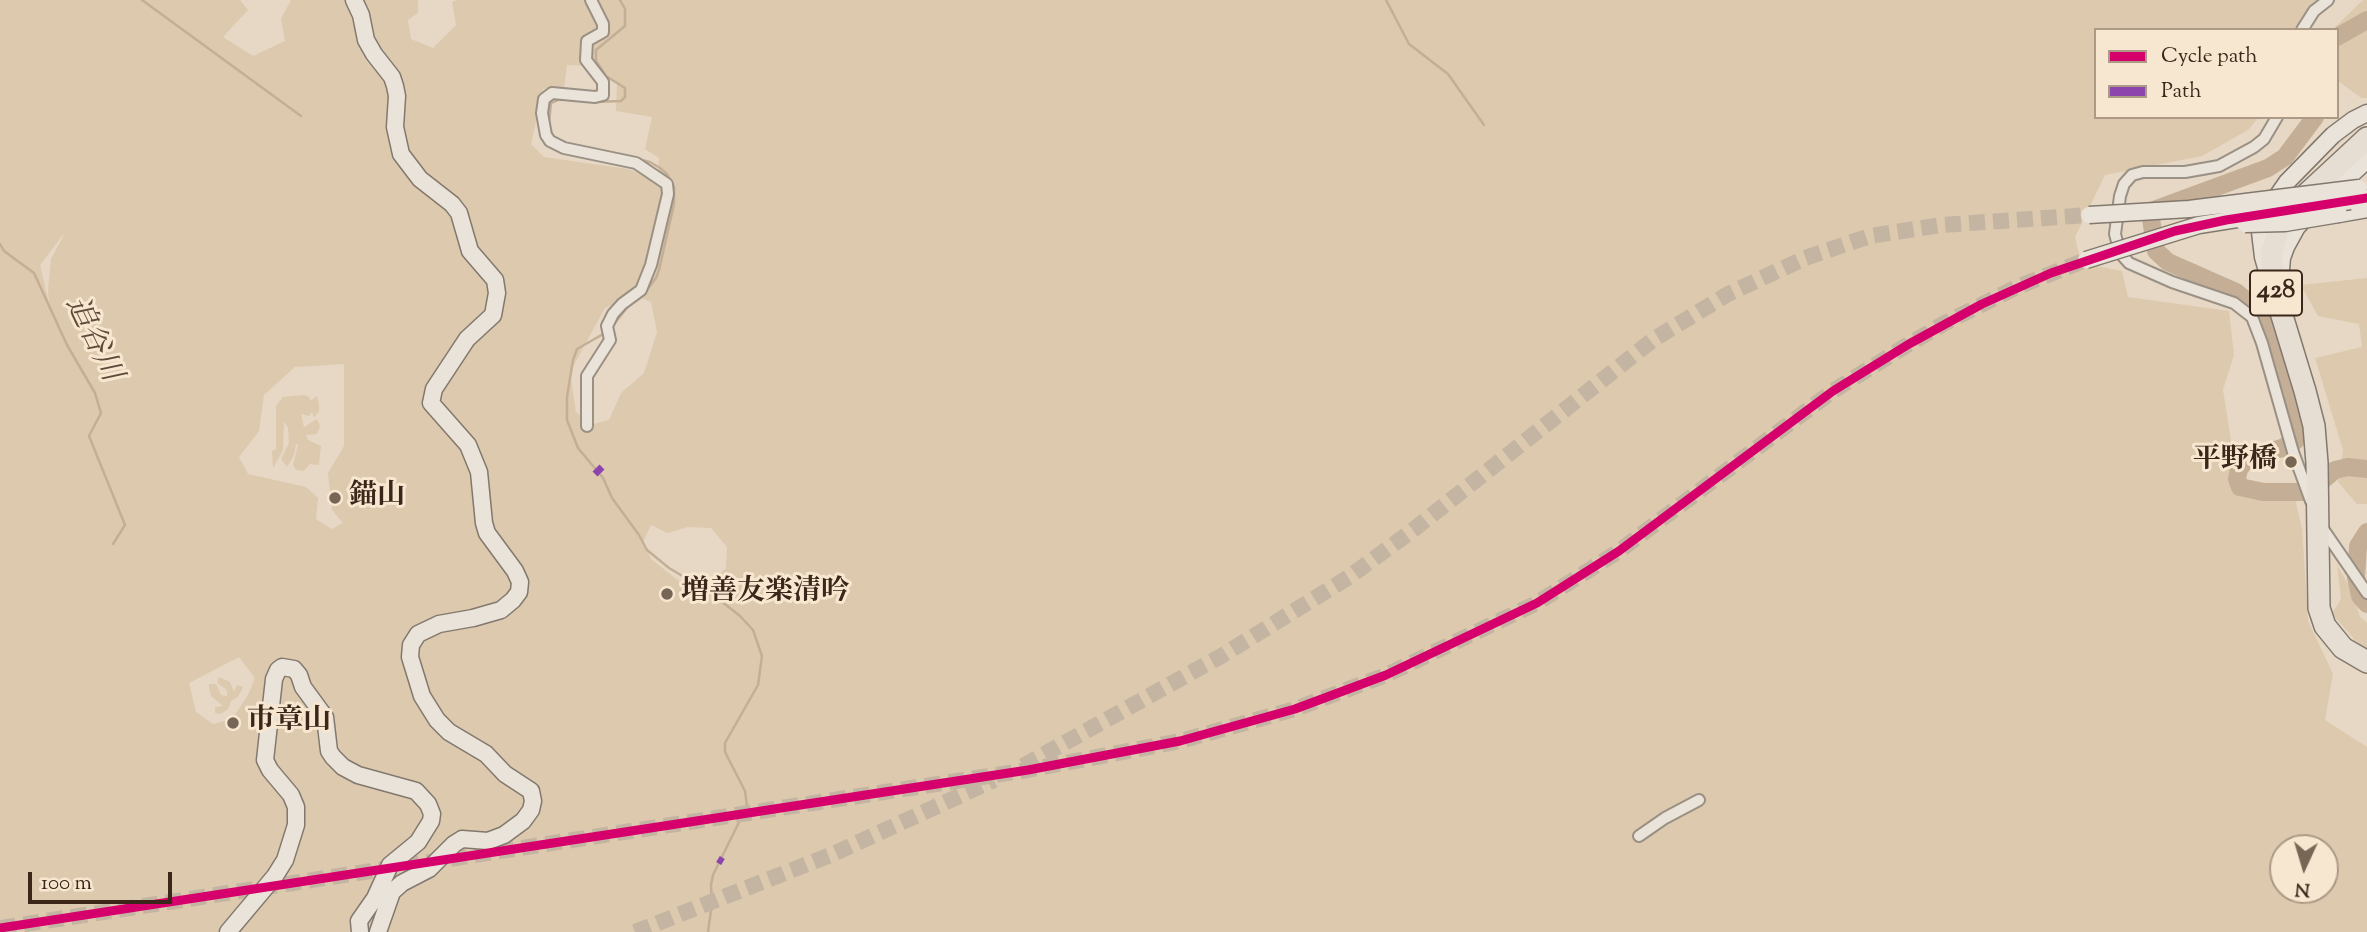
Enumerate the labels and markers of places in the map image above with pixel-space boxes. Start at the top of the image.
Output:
place label: 平野橋 [2193,445,2277,479]
marker: 平野橋 [2283,454,2299,470]
place label: 錨山 [349,481,405,515]
marker: 錨山 [327,490,343,506]
place label: 増善友楽清吟 [681,577,849,611]
marker: 増善友楽清吟 [659,586,675,602]
place label: 市章山 [247,706,331,740]
marker: 市章山 [225,715,241,731]

